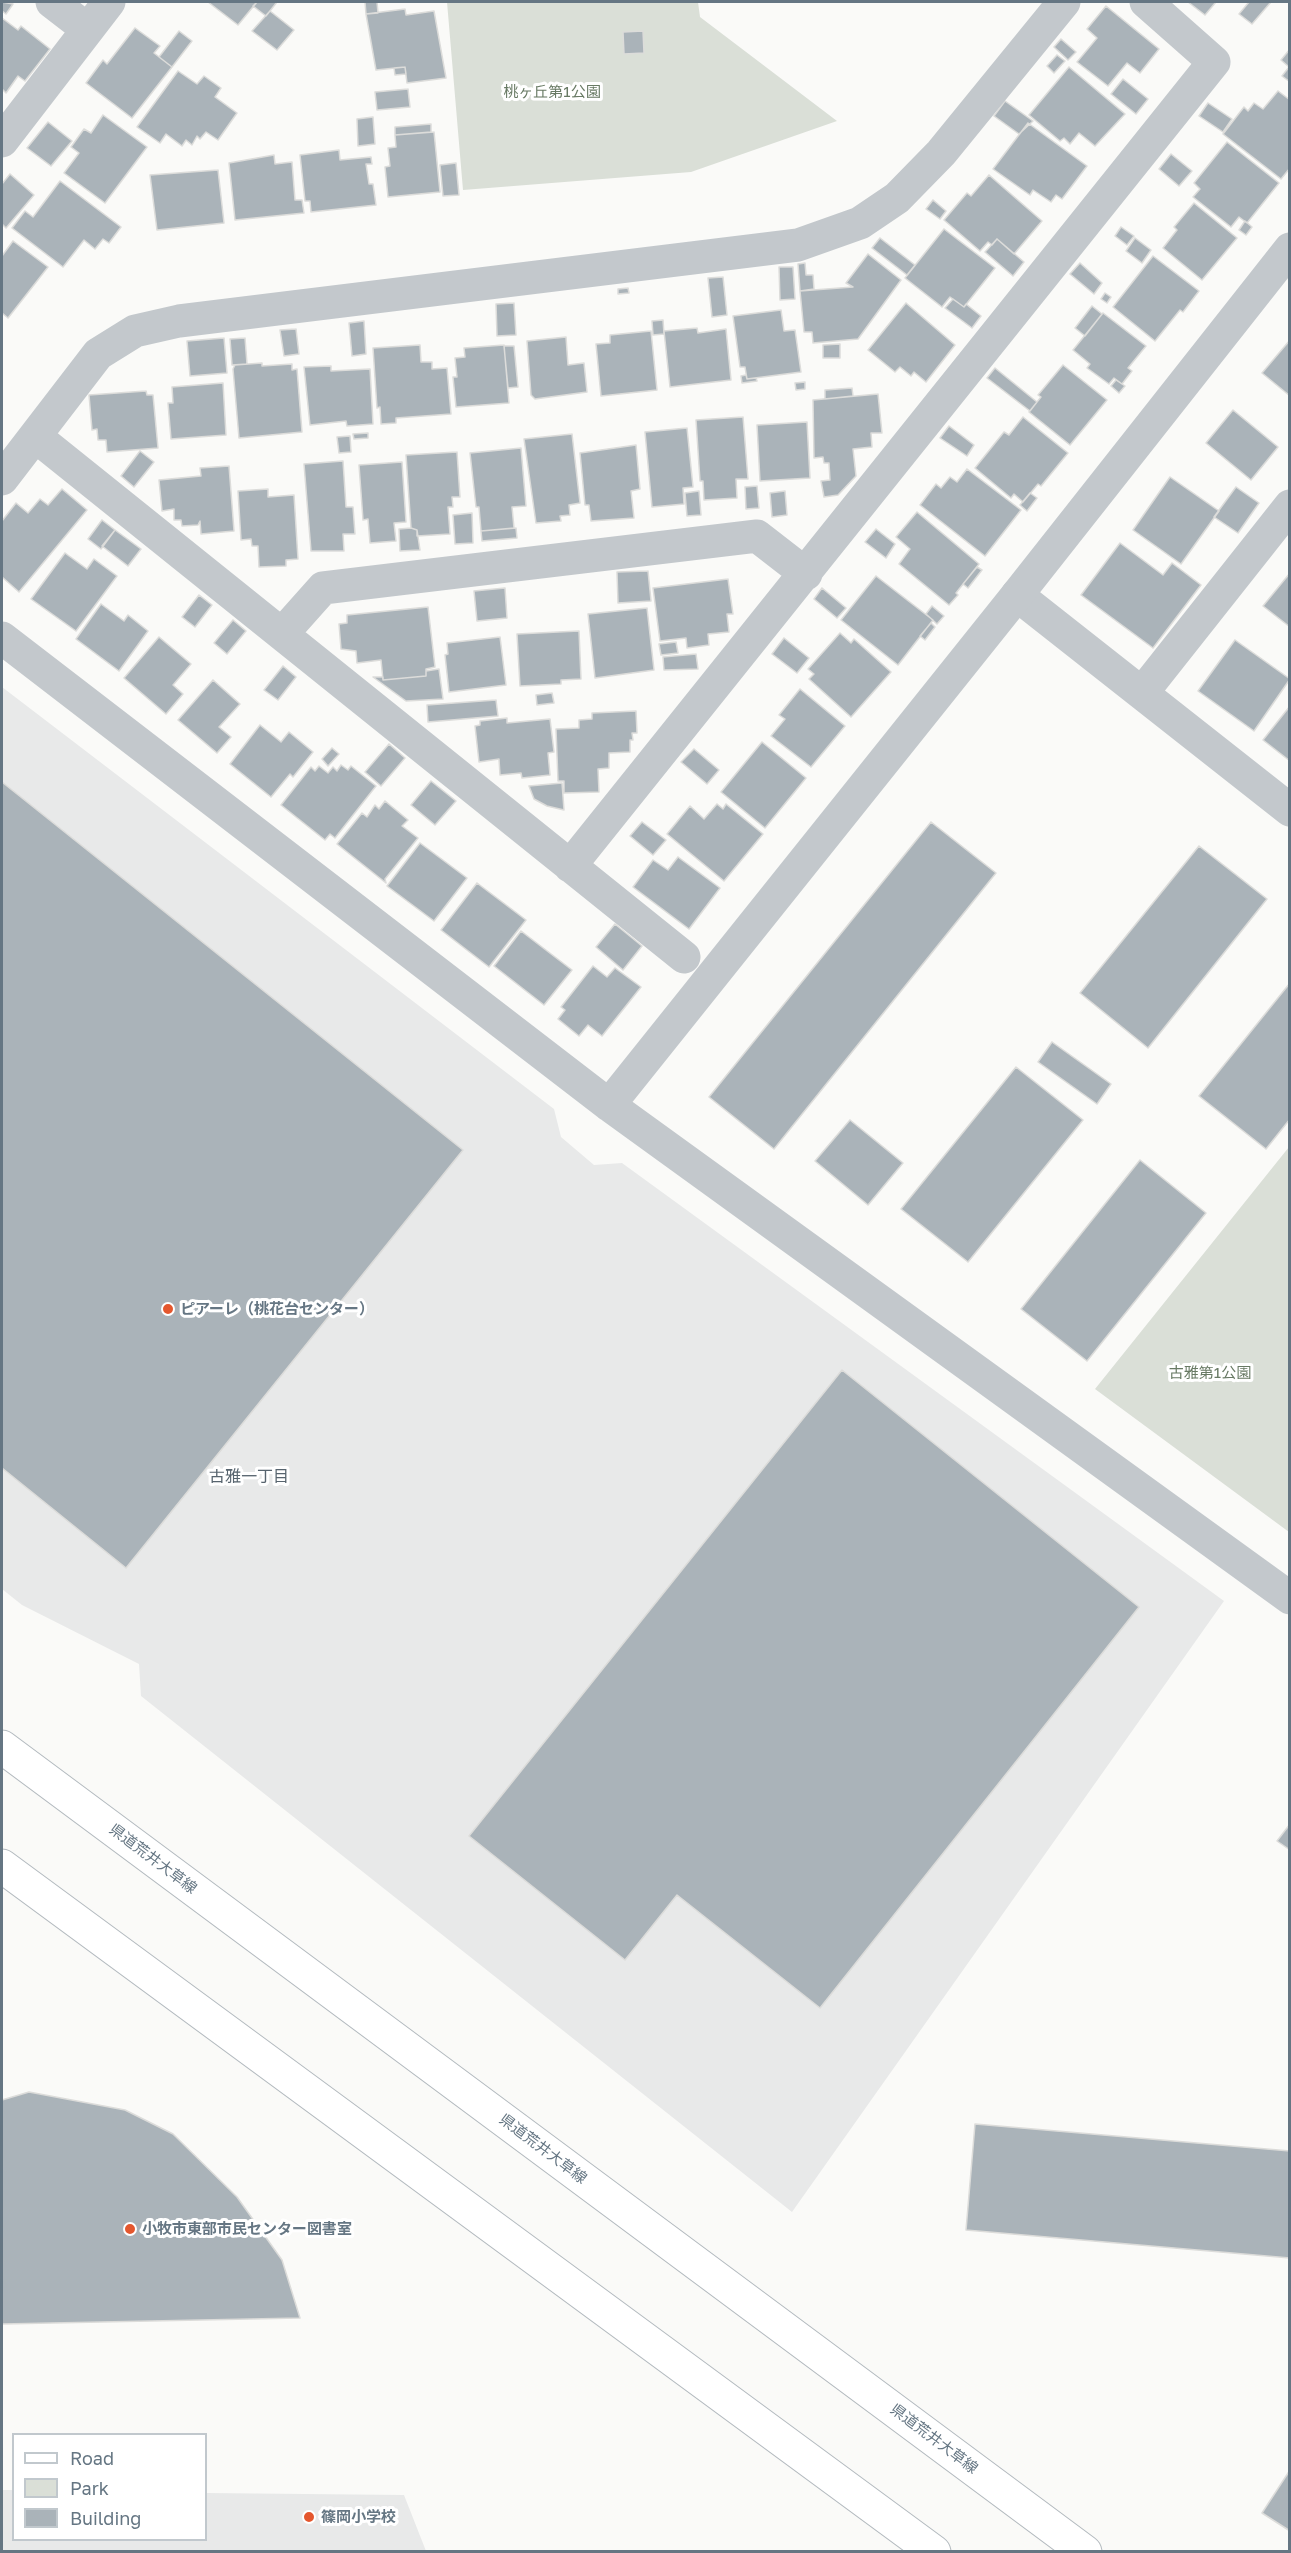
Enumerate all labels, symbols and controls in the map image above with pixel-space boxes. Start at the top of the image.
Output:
park label: 桃ヶ丘第1公園 [503,83,601,101]
place label: ピアーレ（桃花台センター） [180,1300,374,1318]
marker: ピアーレ（桃花台センター） [161,1302,175,1316]
park label: 古雅第1公園 [1169,1364,1251,1382]
district label: 古雅一丁目 [209,1467,289,1487]
street label: 県道荒井大草線 [106,1820,200,1898]
street label: 県道荒井大草線 [496,2110,590,2188]
place label: 小牧市東部市民センター図書室 [142,2220,352,2238]
marker: 小牧市東部市民センター図書室 [123,2222,137,2236]
street label: 県道荒井大草線 [887,2400,981,2478]
legend [12,2433,207,2541]
text: Road [70,2447,114,2469]
text: Park [70,2477,109,2499]
text: Building [70,2507,141,2529]
place label: 篠岡小学校 [321,2508,396,2526]
marker: 篠岡小学校 [302,2510,316,2524]

